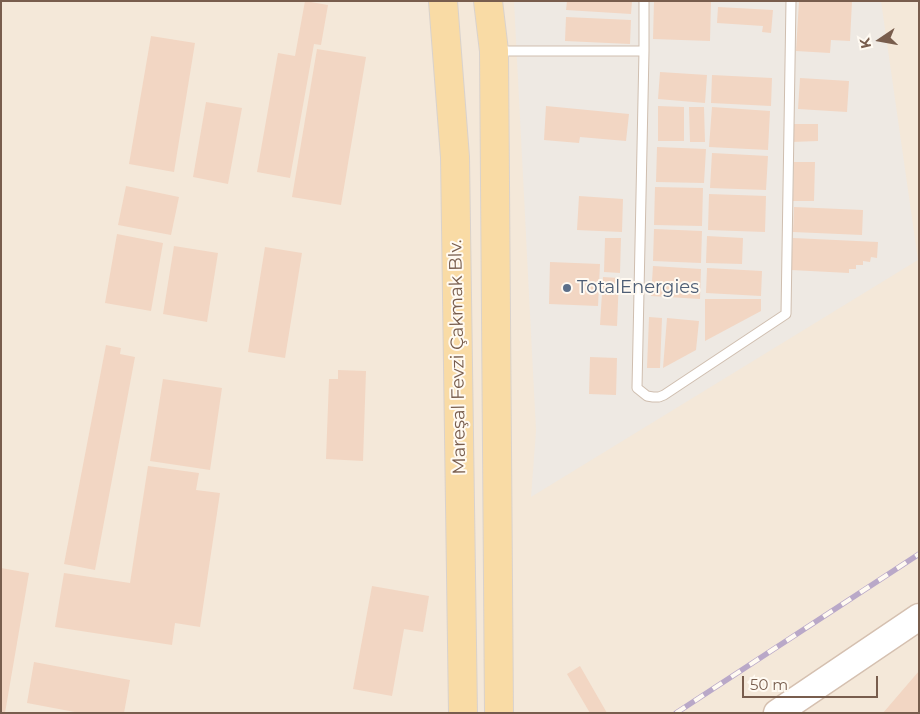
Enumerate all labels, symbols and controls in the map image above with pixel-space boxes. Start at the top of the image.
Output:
north arrow [855,15,905,65]
text: K [855,36,875,50]
street label: Mareşal Fevzi Çakmak Blv. [445,239,471,475]
place label: TotalEnergies [577,277,699,299]
marker: TotalEnergies [561,282,573,294]
scale bar [745,666,881,698]
text: 50 m [750,675,788,694]

